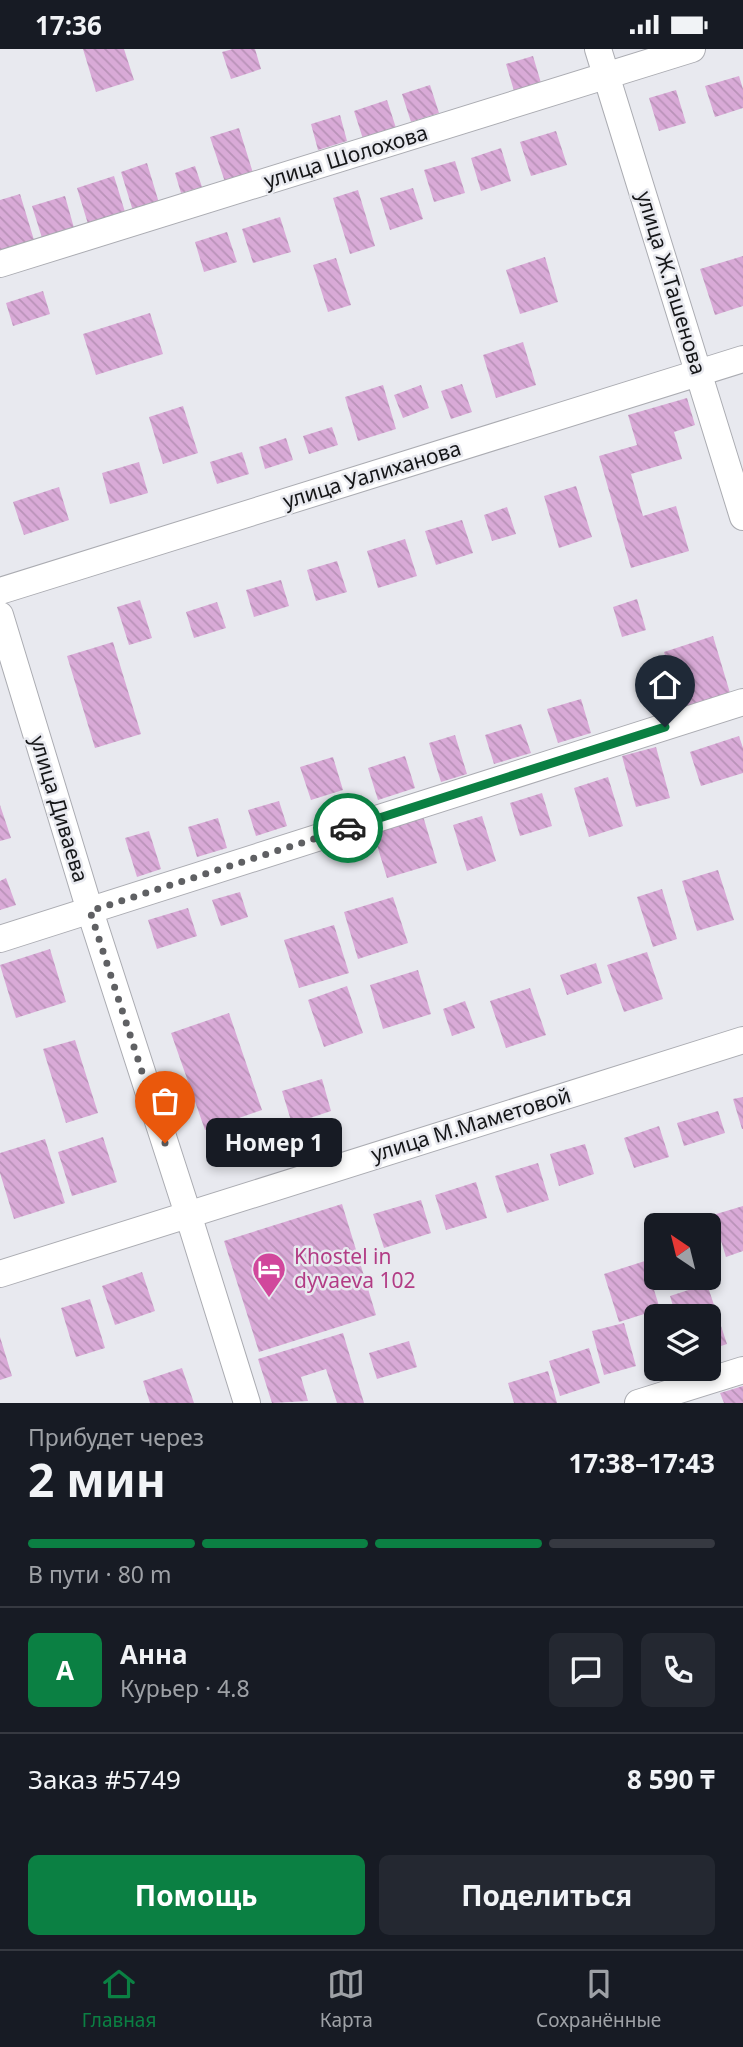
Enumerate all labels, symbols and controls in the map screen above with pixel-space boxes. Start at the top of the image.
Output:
text: 17:36 [35,7,102,43]
street label: улица Шолохова [260,118,431,194]
street label: улица Ж.Ташенова [631,188,713,378]
street label: улица Уалиханова [279,434,464,514]
pin [635,655,695,727]
icon: home [646,666,684,704]
street label: улица Диваева [24,732,96,885]
courier [313,793,383,863]
icon: car [329,809,367,847]
pin [135,1071,195,1143]
street label: улица М.Маметовой [368,1080,574,1168]
icon: bag [146,1082,184,1120]
callout: Номер 1 [207,1119,344,1167]
text: Номер 1 [225,1126,323,1158]
north arrow [644,1213,721,1290]
map controls [644,1213,721,1381]
place label: Khostel in dyvaeva 102 [294,1242,415,1294]
hotel icon: Khostel in dyvaeva 102 [250,1250,288,1299]
button: layers [644,1304,721,1381]
text: Прибудет через [28,1421,204,1453]
text: 17:38–17:43 [568,1445,715,1481]
text: 2 мин [28,1448,166,1510]
text: В пути · 80 m [28,1558,171,1590]
button: chat [549,1633,623,1707]
button: phone [641,1633,715,1707]
text: Анна [120,1636,188,1672]
text: А [56,1652,74,1688]
text: Курьер · 4.8 [120,1672,250,1704]
text: Заказ #5749 [28,1761,181,1797]
text: 8 590 ₸ [627,1761,715,1797]
button: Помощь [28,1855,365,1935]
button: Поделиться [379,1855,715,1935]
tab: Главная [82,1965,156,2033]
tab: Карта [320,1965,373,2033]
tab: Сохранённые [536,1965,661,2033]

